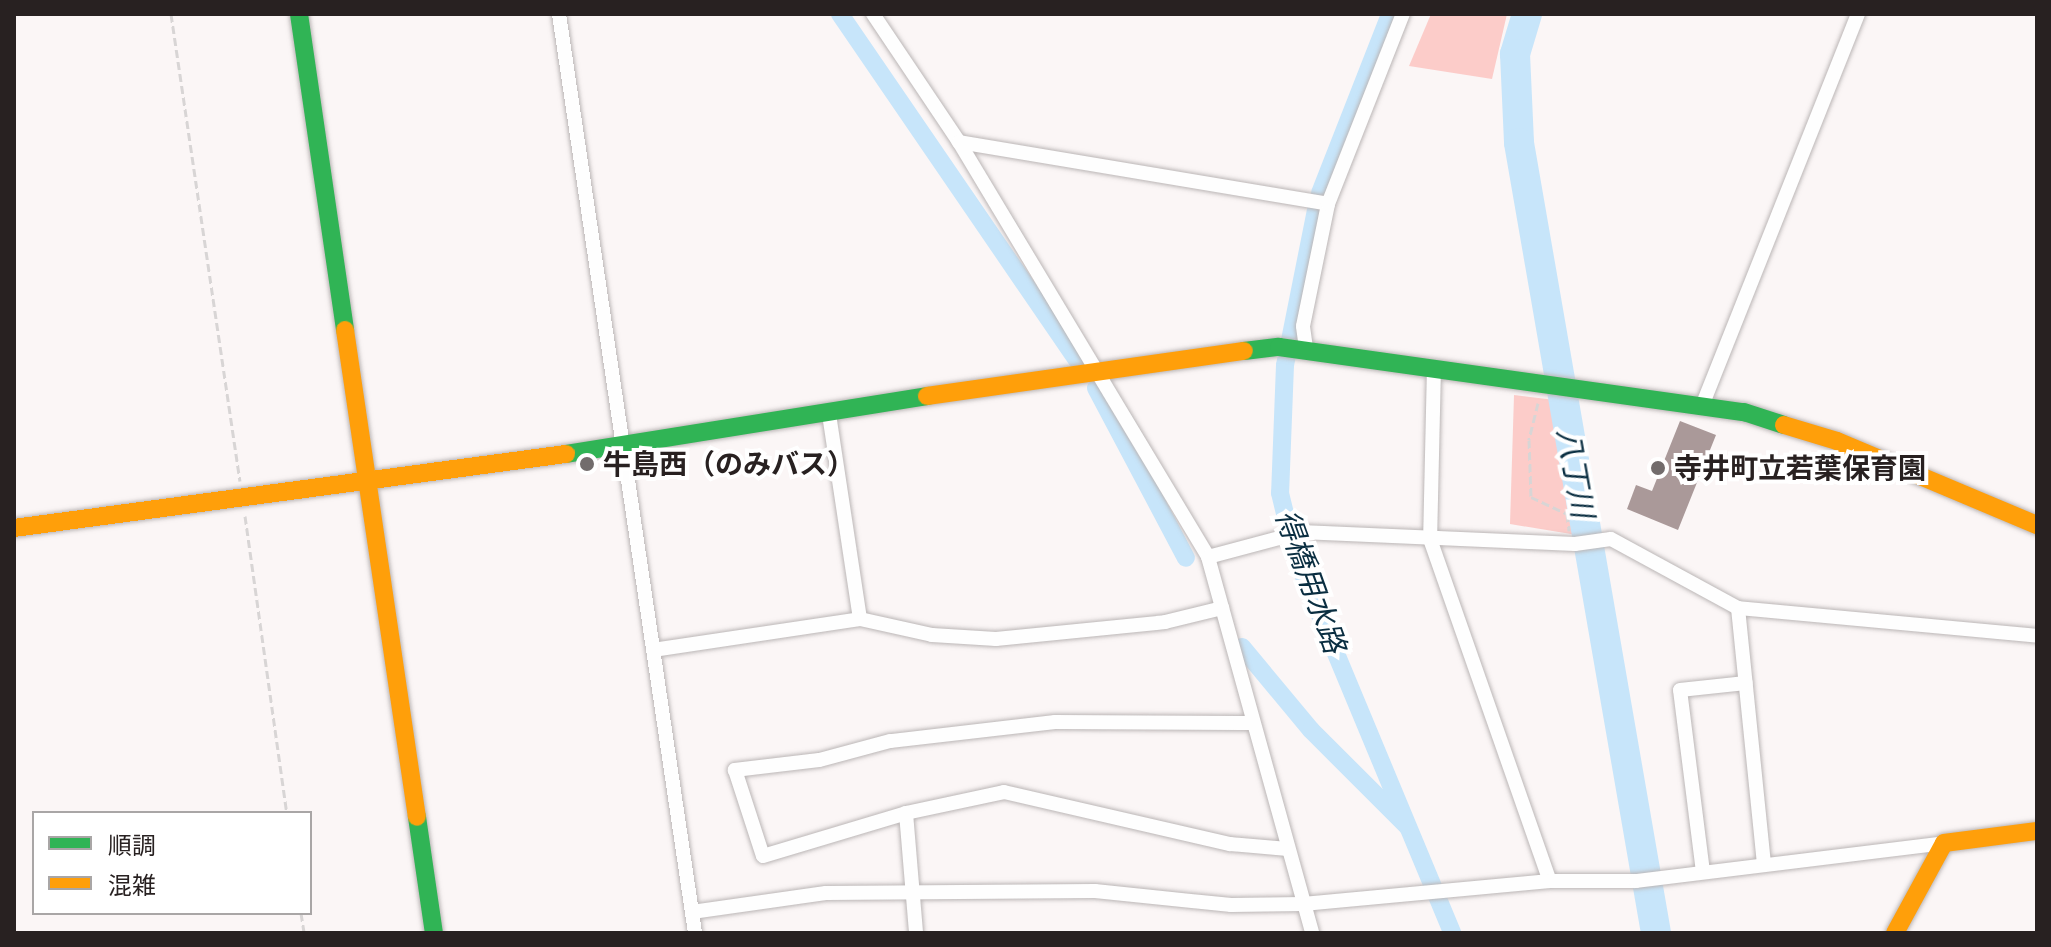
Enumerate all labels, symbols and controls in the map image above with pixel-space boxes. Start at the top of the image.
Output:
water label: 八丁川 [1550,426,1602,520]
place label: 牛島西（のみバス） [603,447,855,481]
place label: 寺井町立若葉保育園 [1674,451,1926,485]
marker: 牛島西（のみバス） [578,455,596,473]
marker: 寺井町立若葉保育園 [1649,459,1667,477]
water label: 得橋用水路 [1268,504,1354,658]
legend [32,811,312,915]
text: 順調 [108,830,156,861]
text: 混雑 [108,870,156,901]

